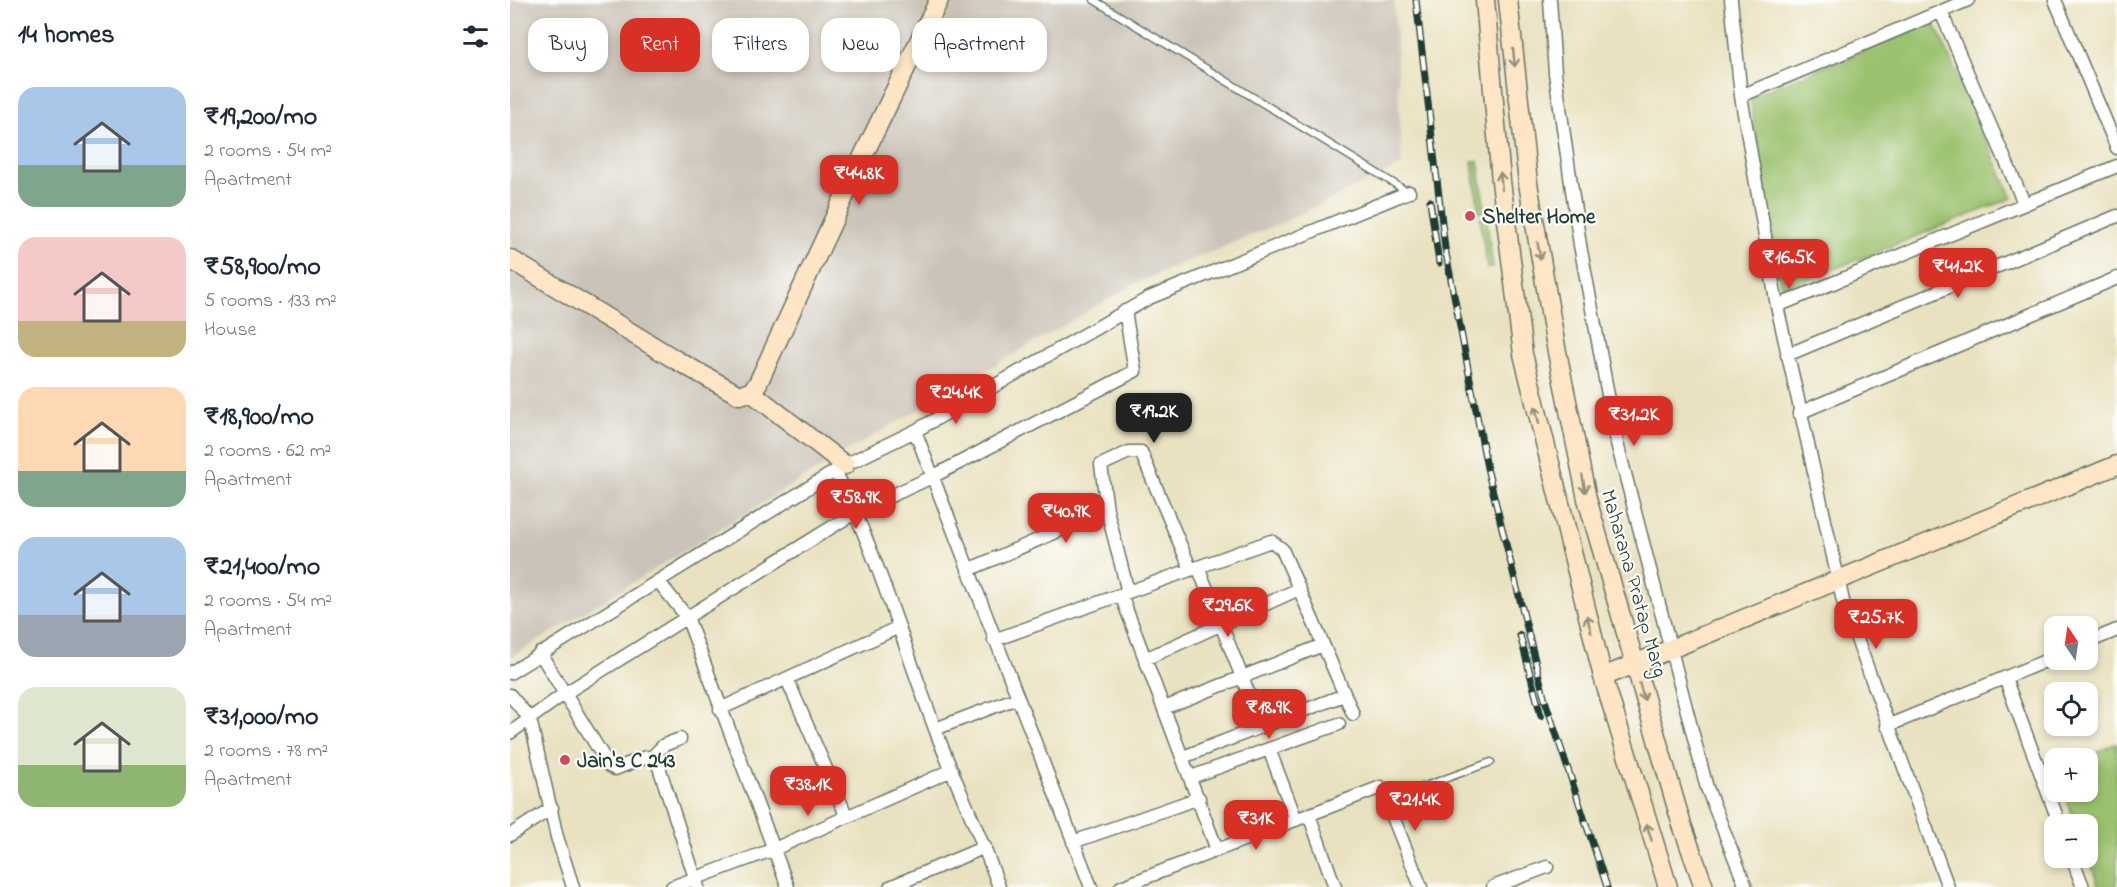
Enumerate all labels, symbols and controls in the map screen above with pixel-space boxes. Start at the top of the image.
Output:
text: 14 homes [18,17,114,55]
chip: Buy [528,18,608,72]
chip: Rent [620,18,700,72]
chip: Filters [712,18,809,72]
chip: New [821,18,900,72]
chip: Apartment [912,18,1047,72]
icon: filters [459,20,492,53]
one-way arrow [1509,48,1520,68]
text: ₹19,200/mo [204,99,317,137]
icon: home [66,111,138,183]
text: 2 rooms · 54 m² [204,137,332,166]
pin: ₹44.8K [810,155,908,206]
text: ₹44.8K [834,160,884,189]
text: Apartment [204,166,292,195]
one-way arrow [1495,171,1506,191]
place label: Shelter Home [1482,203,1596,233]
marker: Shelter Home [1463,209,1477,223]
pin: ₹16.5K [1740,239,1838,290]
one-way arrow [1534,241,1545,261]
text: ₹16.5K [1763,244,1815,273]
pin: ₹41.2K [1909,248,2007,299]
text: ₹58,900/mo [204,249,321,287]
text: ₹41.2K [1933,253,1983,282]
icon: home [66,261,138,333]
text: 5 rooms · 133 m² [204,287,337,316]
text: House [204,316,257,345]
pin: ₹24.4K [907,374,1005,425]
text: ₹24.4K [930,379,982,408]
pin: ₹19.2K [1105,393,1203,444]
pin: ₹31.2K [1585,396,1683,447]
text: ₹19.2K [1130,398,1178,427]
text: ₹18,900/mo [204,399,314,437]
text: ₹31.2K [1609,401,1659,430]
one-way arrow [1531,405,1543,424]
icon: home [66,411,138,483]
text: 2 rooms · 62 m² [204,437,331,466]
text: Apartment [204,466,292,495]
one-way arrow [1579,474,1590,494]
pin: ₹58.9K [807,479,905,530]
text: ₹58.9K [831,484,881,513]
street label: Maharana Pratap Marg [1590,486,1674,682]
pin: ₹40.9K [1017,493,1115,544]
text: ₹40.9K [1042,498,1090,527]
text: ₹21,400/mo [204,549,320,587]
icon: home [66,561,138,633]
text: 2 rooms · 54 m² [204,587,332,616]
pin: ₹29.6K [1179,587,1277,638]
text: ₹29.6K [1203,592,1253,621]
pin: ₹25.7K [1827,599,1925,650]
text: ₹25.7K [1848,604,1904,633]
one-way arrow [1583,615,1595,634]
text: Apartment [204,616,292,645]
north arrow [2044,616,2098,670]
map controls [2044,616,2098,868]
one-way arrow [1637,682,1648,701]
button: locate [2044,682,2098,736]
pin: ₹18.9K [1220,689,1318,740]
text: ₹18.9K [1246,694,1292,723]
text: ₹31,000/mo [204,699,319,737]
icon: home [66,711,138,783]
text: 2 rooms · 78 m² [204,737,328,766]
place label: Jain's C 243 [577,747,676,777]
button: + [2044,748,2098,802]
marker: Jain's C 243 [558,753,572,767]
text: Apartment [204,766,292,795]
pin: ₹38.1K [759,766,857,817]
text: ₹38.1K [784,771,832,800]
pin: ₹21.4K [1366,781,1464,832]
text: ₹21.4K [1390,786,1440,815]
pin: ₹31K [1220,800,1292,851]
text: ₹31K [1238,805,1274,834]
button: − [2044,814,2098,868]
one-way arrow [1643,823,1654,842]

